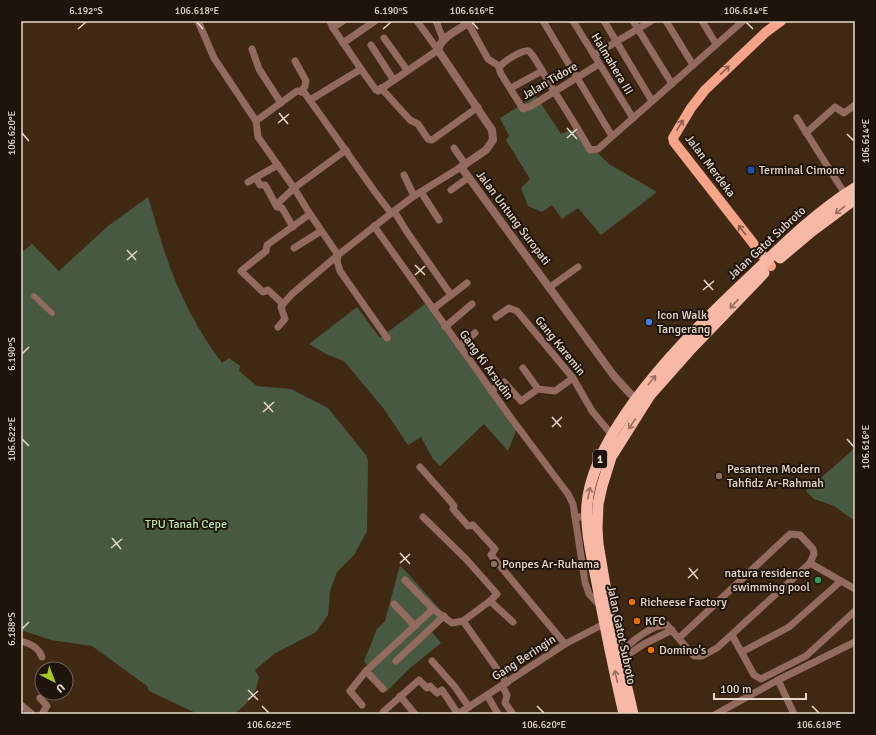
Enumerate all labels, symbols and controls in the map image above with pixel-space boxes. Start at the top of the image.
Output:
text: 6.192°S [69,5,103,17]
text: 106.618°E [175,5,220,17]
text: 6.190°S [374,5,408,17]
text: 106.616°E [450,5,495,17]
text: 106.614°E [724,5,769,17]
street label: Halmahera III [588,30,636,98]
street label: Jalan Tidore [519,59,581,103]
one-way arrow [720,65,730,75]
text: 106.620°E [6,110,18,155]
text: 106.614°E [860,118,872,163]
one-way arrow [677,119,685,131]
street label: Jalan Merdeka [682,132,738,200]
place label: Terminal Cimone [759,163,845,178]
marker: Terminal Cimone [746,165,756,175]
street label: Jalan Untung Suropati [473,168,553,268]
street label: Jalan Gatot Subroto [725,203,809,283]
one-way arrow [834,206,845,214]
one-way arrow [738,225,747,236]
one-way arrow [729,299,739,309]
place label: Icon Walk Tangerang [657,308,710,337]
street label: Gang Karemin [531,313,589,379]
marker: Icon Walk Tangerang [644,317,654,327]
street label: Gang Ki Arsudin [456,327,516,403]
text: 6.190°S [6,337,18,371]
one-way arrow [647,375,656,386]
text: 106.622°E [6,416,18,461]
one-way arrow [628,418,636,429]
text: 106.616°E [860,424,872,469]
road number: 1 [593,450,607,468]
place label: Pesantren Modern Tahfidz Ar-Rahmah [727,462,824,491]
marker: Pesantren Modern Tahfidz Ar-Rahmah [714,471,724,481]
one-way arrow [586,487,594,500]
park label: TPU Tanah Cepe [145,517,227,532]
place label: Ponpes Ar-Ruhama [502,557,599,572]
marker: Ponpes Ar-Ruhama [489,559,499,569]
place label: natura residence swimming pool [724,566,810,595]
marker: natura residence swimming pool [813,575,823,585]
street label: Jalan Gatot Subroto [603,584,639,686]
place label: Richeese Factory [640,595,727,610]
marker: Richeese Factory [627,597,637,607]
text: 6.188°S [6,612,18,646]
place label: KFC [645,614,666,629]
marker: KFC [632,616,642,626]
street label: Gang Beringin [489,632,559,684]
place label: Domino's [659,643,706,658]
marker: Domino's [646,645,656,655]
north arrow [34,661,74,701]
one-way arrow [611,670,619,683]
scale bar [714,675,806,701]
text: U [53,681,67,695]
text: 100 m [720,682,752,697]
text: 106.622°E [247,719,292,731]
text: 106.620°E [522,719,567,731]
text: 106.618°E [797,719,842,731]

